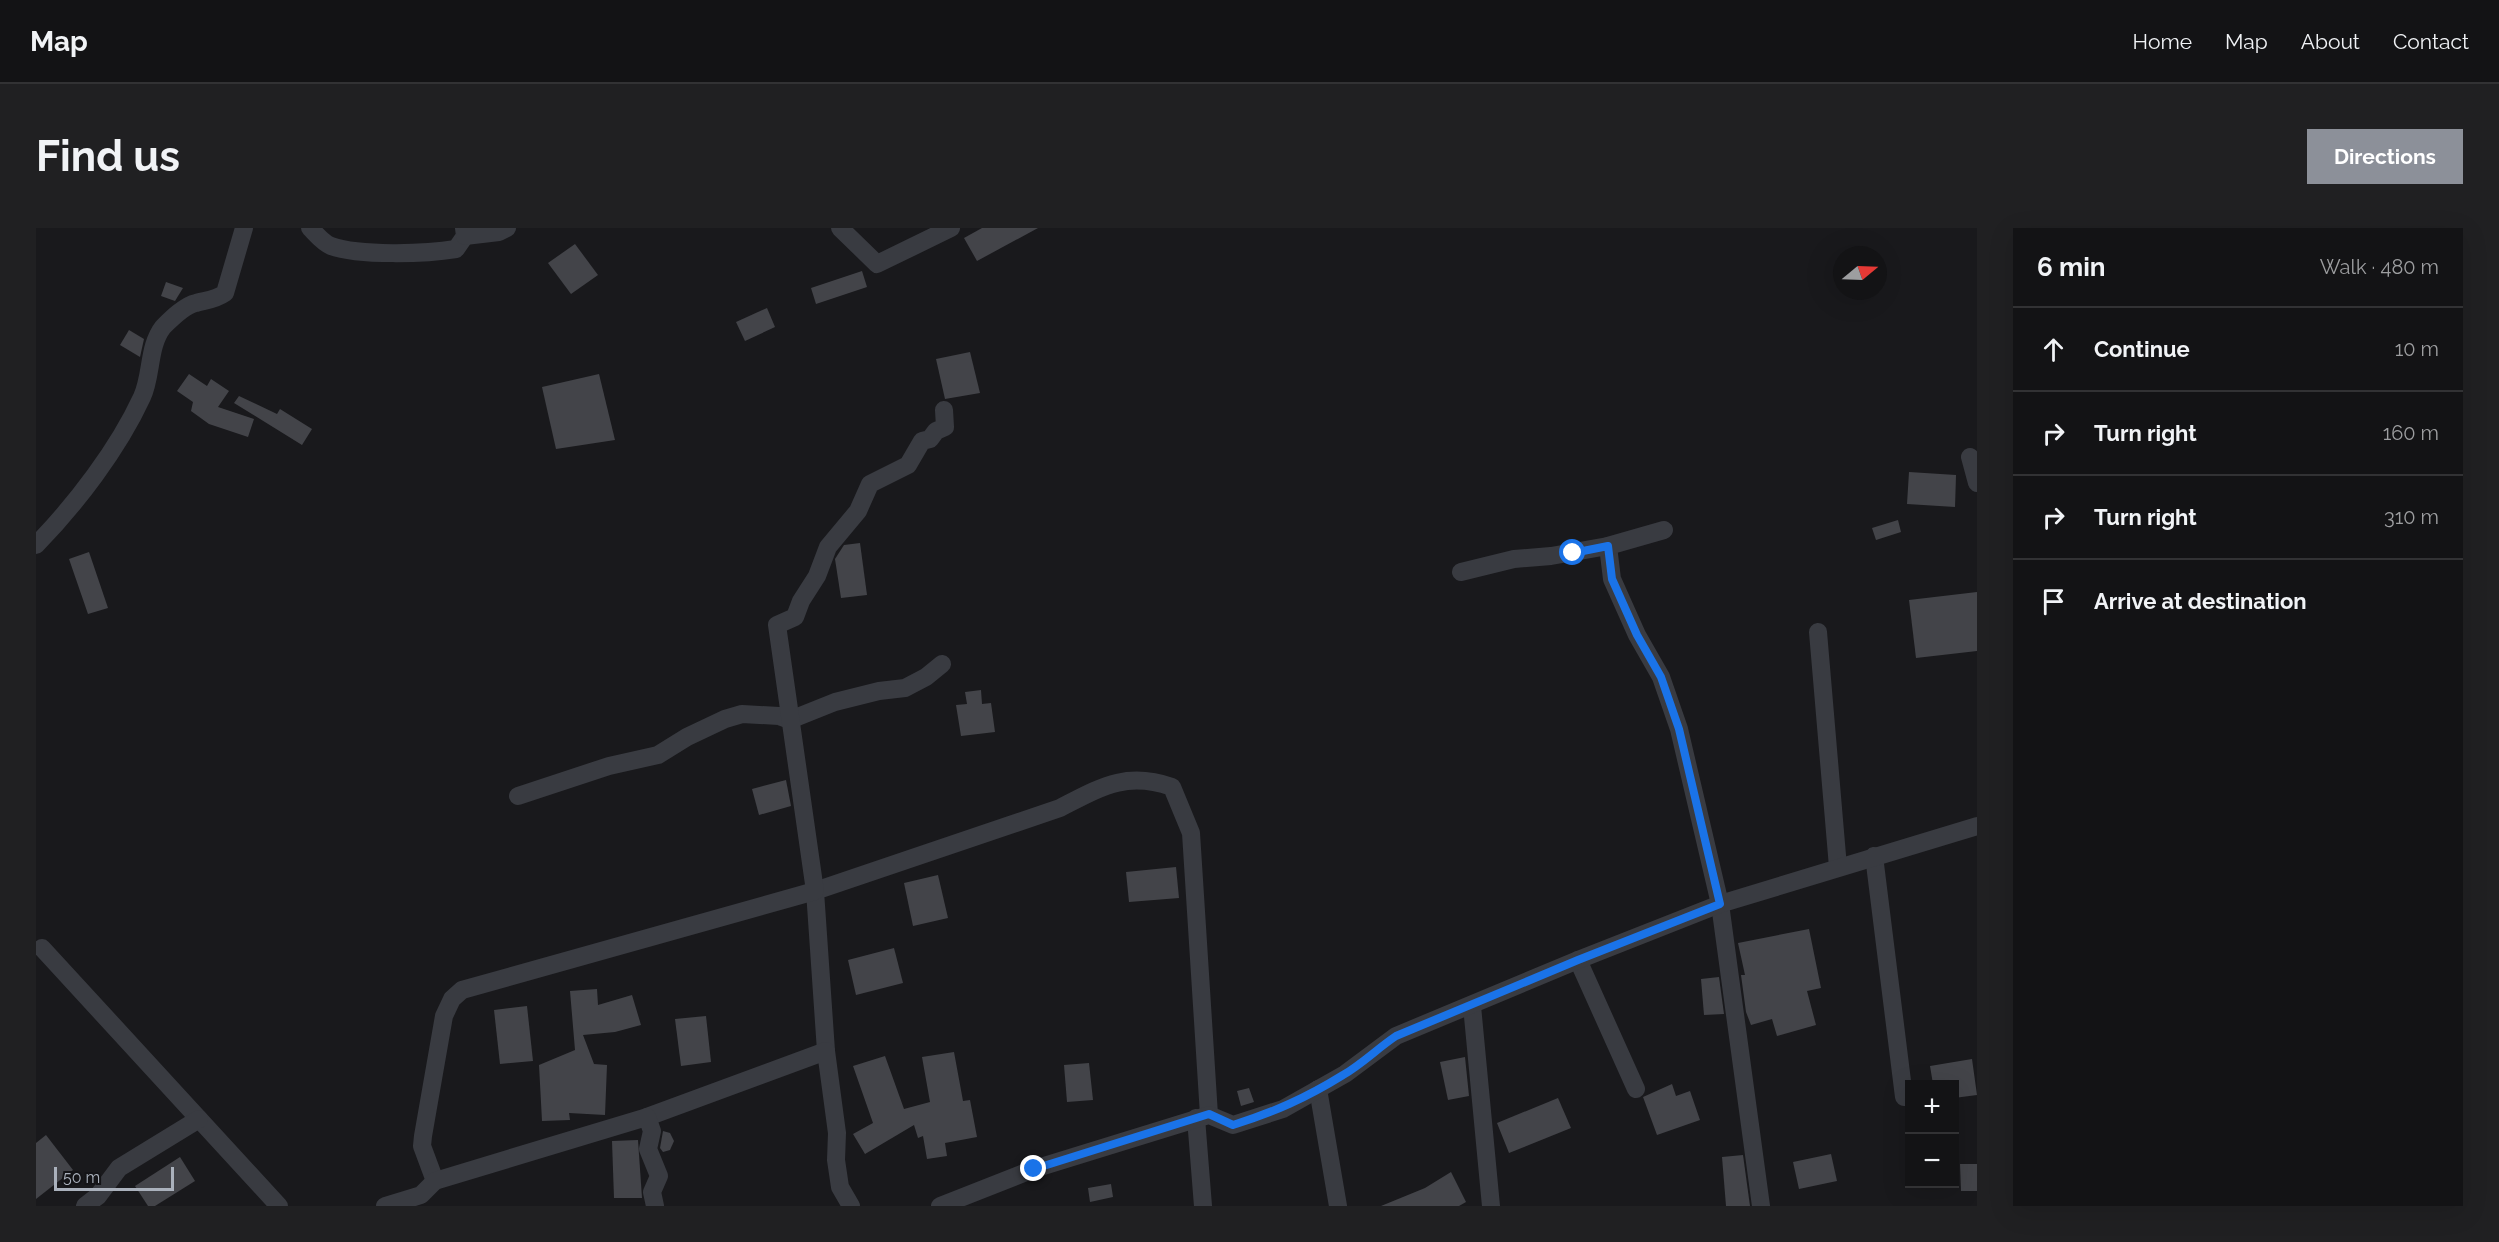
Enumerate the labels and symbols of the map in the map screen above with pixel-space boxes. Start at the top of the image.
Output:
north arrow [1833,246,1887,300]
route start [1559,539,1585,565]
route end [1020,1155,1046,1181]
scale bar [54,1164,174,1192]

